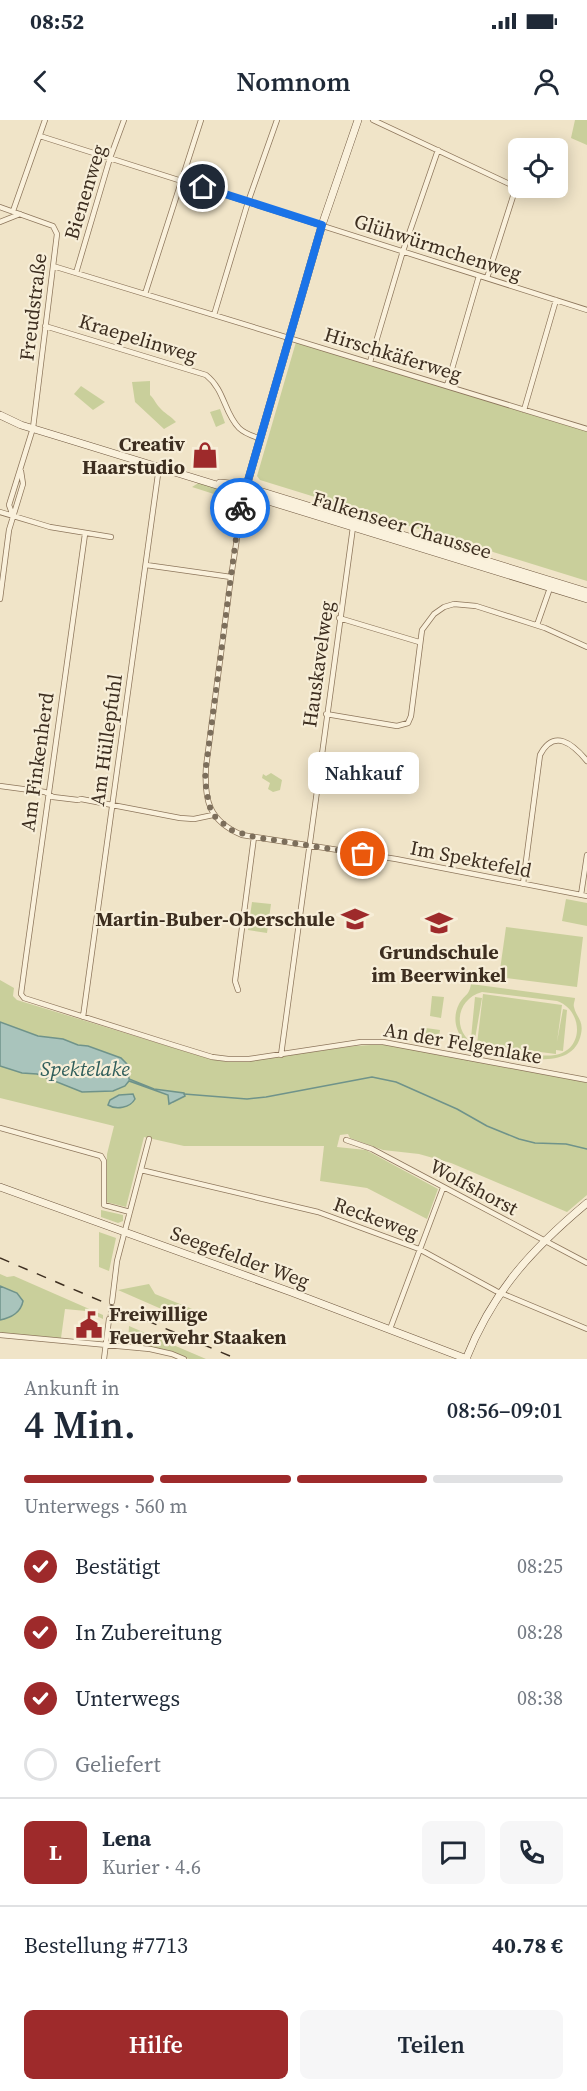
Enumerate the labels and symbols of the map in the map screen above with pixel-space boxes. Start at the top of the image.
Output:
street label: Bienenweg [57,141,113,243]
pin [177,161,228,212]
street label: Glühwürmchenweg [351,207,525,287]
street label: Freudstraße [13,252,53,362]
street label: Kraepelinweg [75,307,201,369]
street label: Hirschkäferweg [321,320,465,388]
place label: Creativ Haarstudio [82,430,185,481]
shop icon: Creativ Haarstudio [190,440,220,470]
courier [210,478,270,538]
street label: Falkenseer Chaussee [309,484,495,566]
street label: Hauskavelweg [295,599,341,729]
street label: Am Hüllepfuhl [83,672,129,808]
street label: Am Finkenherd [13,690,61,833]
callout: Nahkauf [308,752,418,794]
pin [337,828,388,879]
street label: Im Spektefeld [408,833,535,885]
school or university icon: Martin-Buber-Oberschule [340,904,370,934]
place label: Martin-Buber-Oberschule [96,905,335,933]
school or university icon: Grundschule im Beerwinkel [424,908,454,938]
place label: Grundschule im Beerwinkel [372,938,506,989]
street label: An der Felgenlake [382,1015,544,1071]
water label: Spektelake [40,1054,130,1083]
street label: Wolfshorst [425,1152,524,1222]
street label: Reckeweg [330,1190,422,1246]
street label: Seegefelder Weg [167,1219,313,1295]
place label: Freiwillige Feuerwehr Staaken [109,1300,287,1351]
public building icon: Freiwillige Feuerwehr Staaken [74,1310,104,1340]

